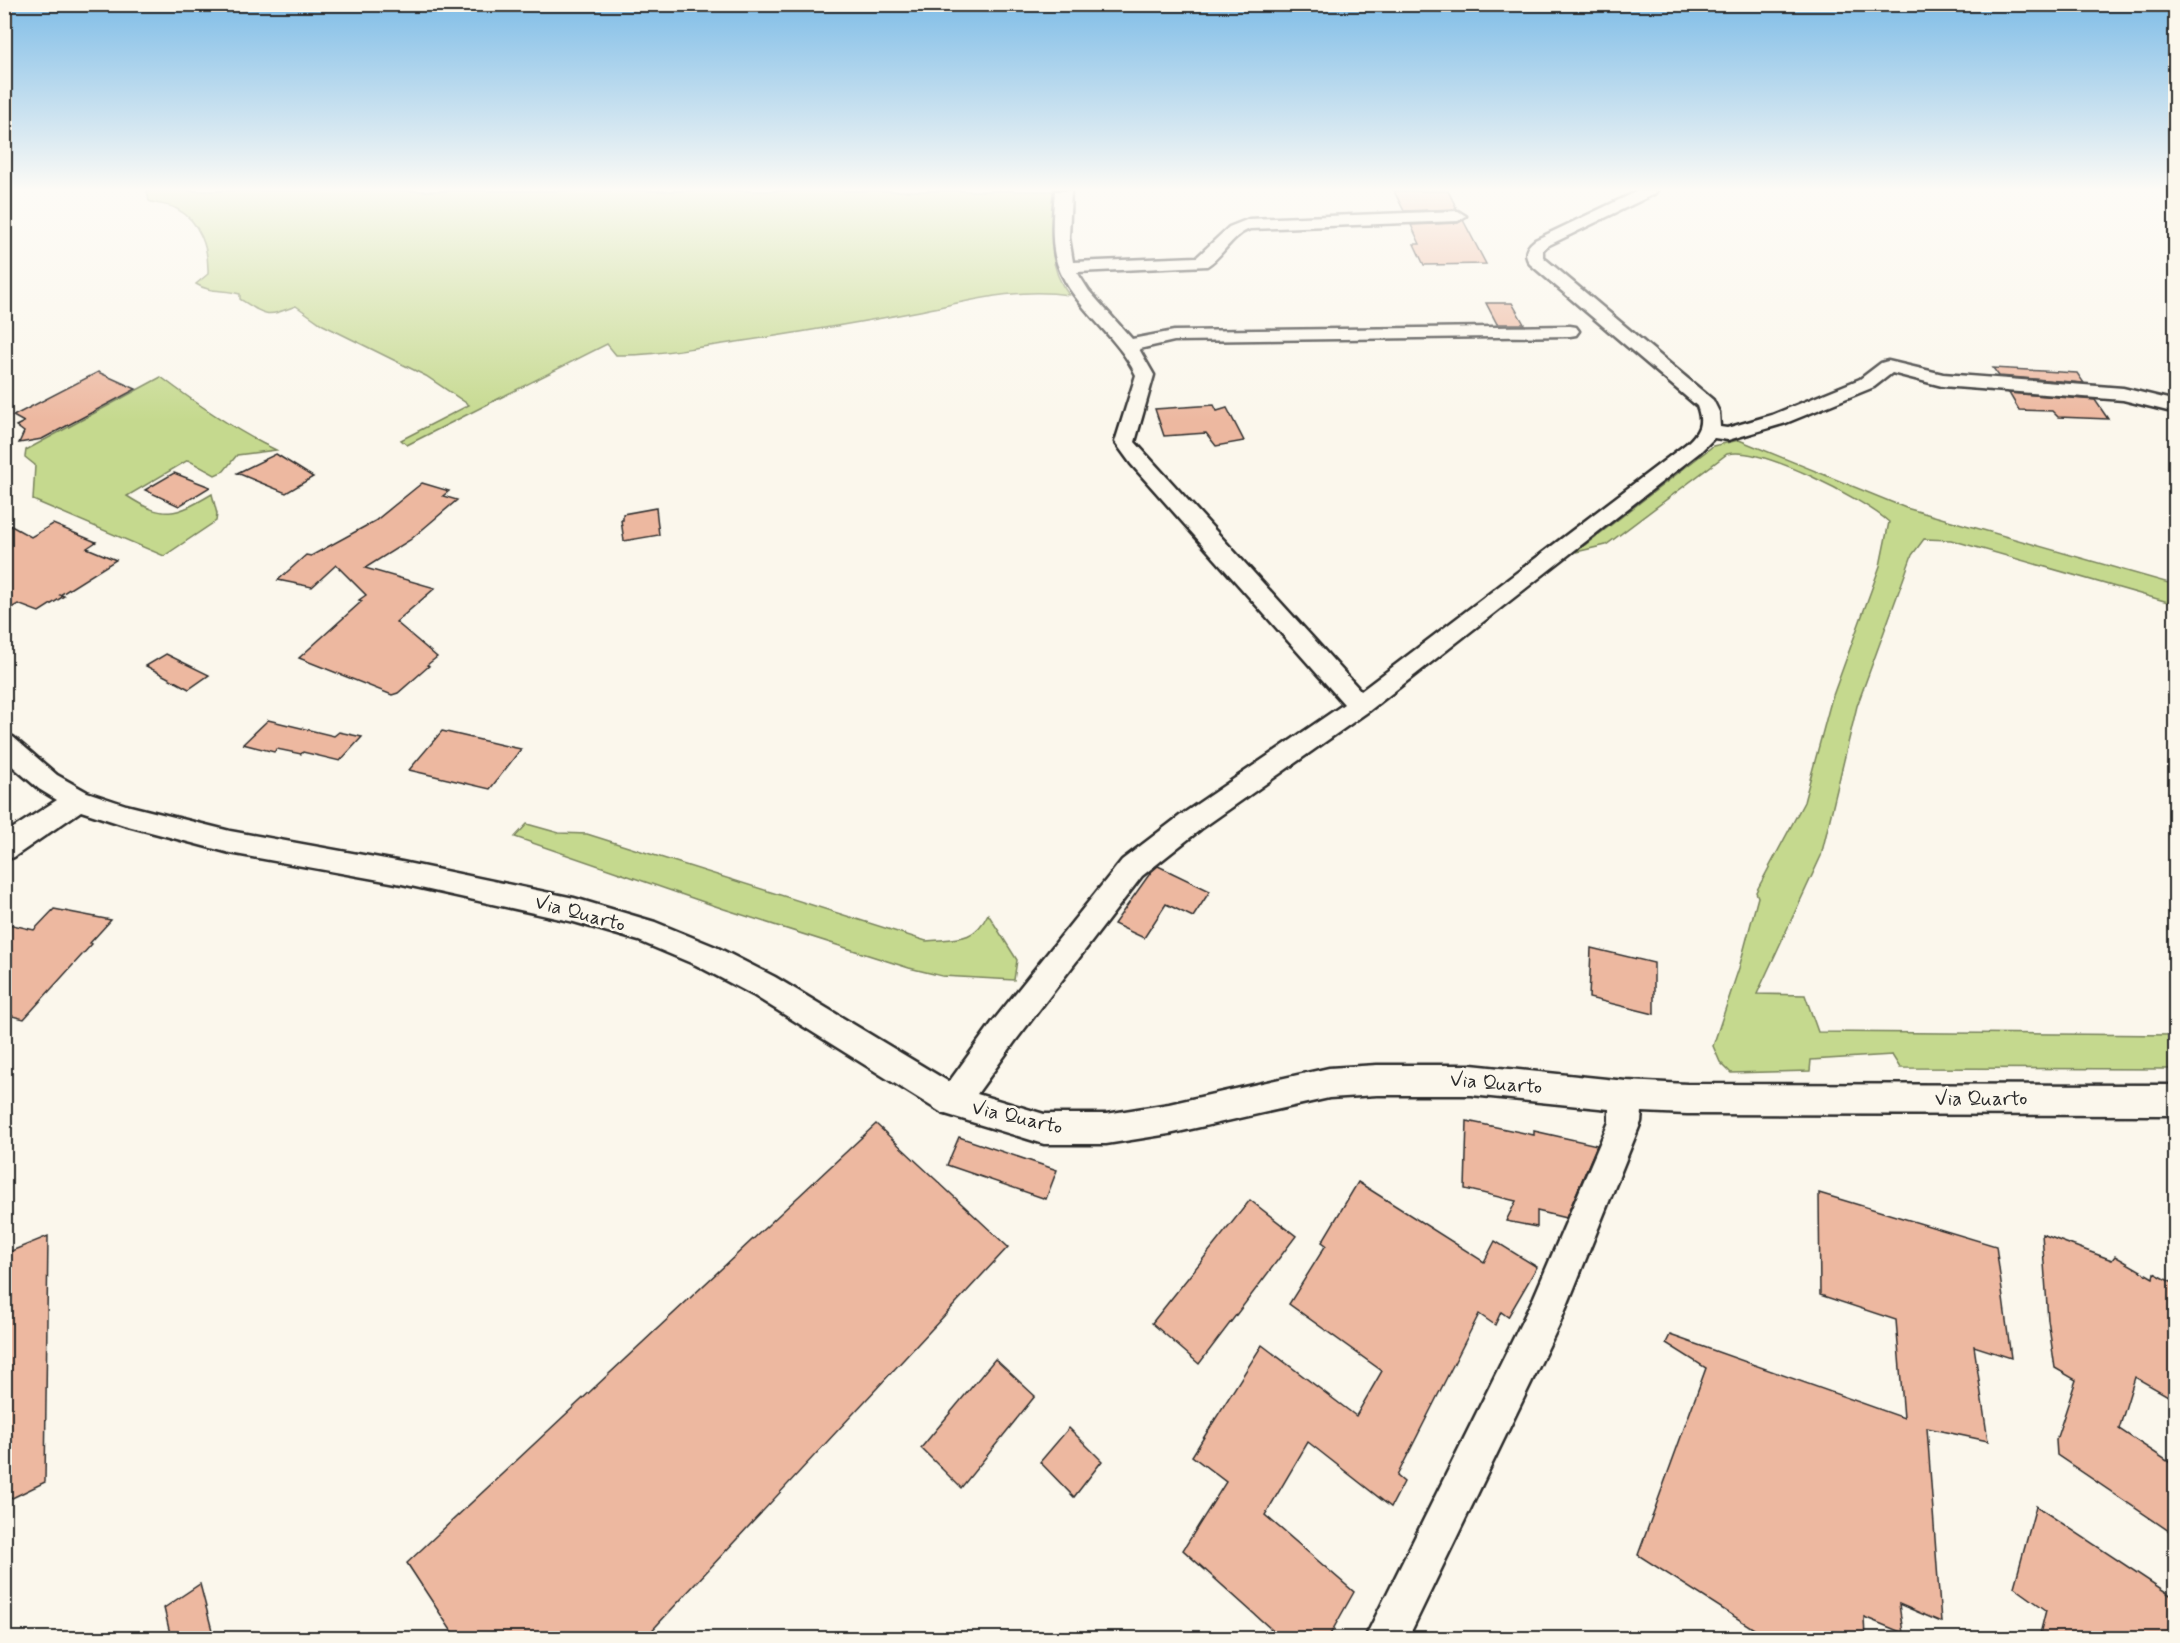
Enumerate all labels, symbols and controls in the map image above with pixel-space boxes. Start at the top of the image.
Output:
street label: Via Quarto [532,889,628,939]
street label: Via Quarto [1449,1067,1543,1101]
street label: Via Quarto [1935,1086,2027,1113]
street label: Via Quarto [969,1094,1065,1142]

